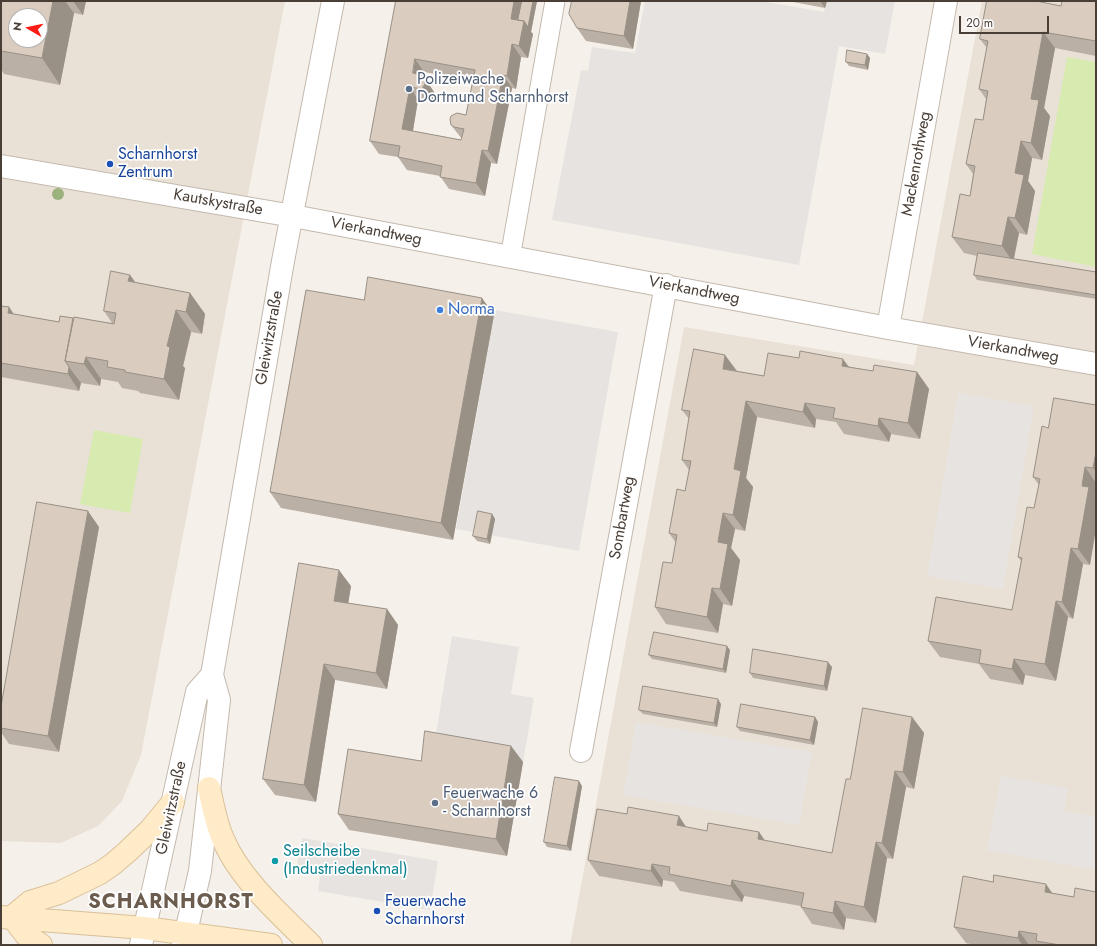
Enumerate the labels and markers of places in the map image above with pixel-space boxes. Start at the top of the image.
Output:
place label: Polizeiwache Dortmund Scharnhorst [417,70,568,108]
marker: Polizeiwache Dortmund Scharnhorst [404,84,414,94]
place label: Scharnhorst Zentrum [118,145,197,183]
marker: Scharnhorst Zentrum [105,159,115,169]
place label: Norma [448,300,495,320]
marker: Norma [435,305,445,315]
place label: Feuerwache 6 - Scharnhorst [443,784,538,822]
marker: Feuerwache 6 - Scharnhorst [430,798,440,808]
place label: Seilscheibe (Industriedenkmal) [283,842,408,880]
marker: Seilscheibe (Industriedenkmal) [270,856,280,866]
place label: Feuerwache Scharnhorst [385,892,466,930]
marker: Feuerwache Scharnhorst [372,906,382,916]

